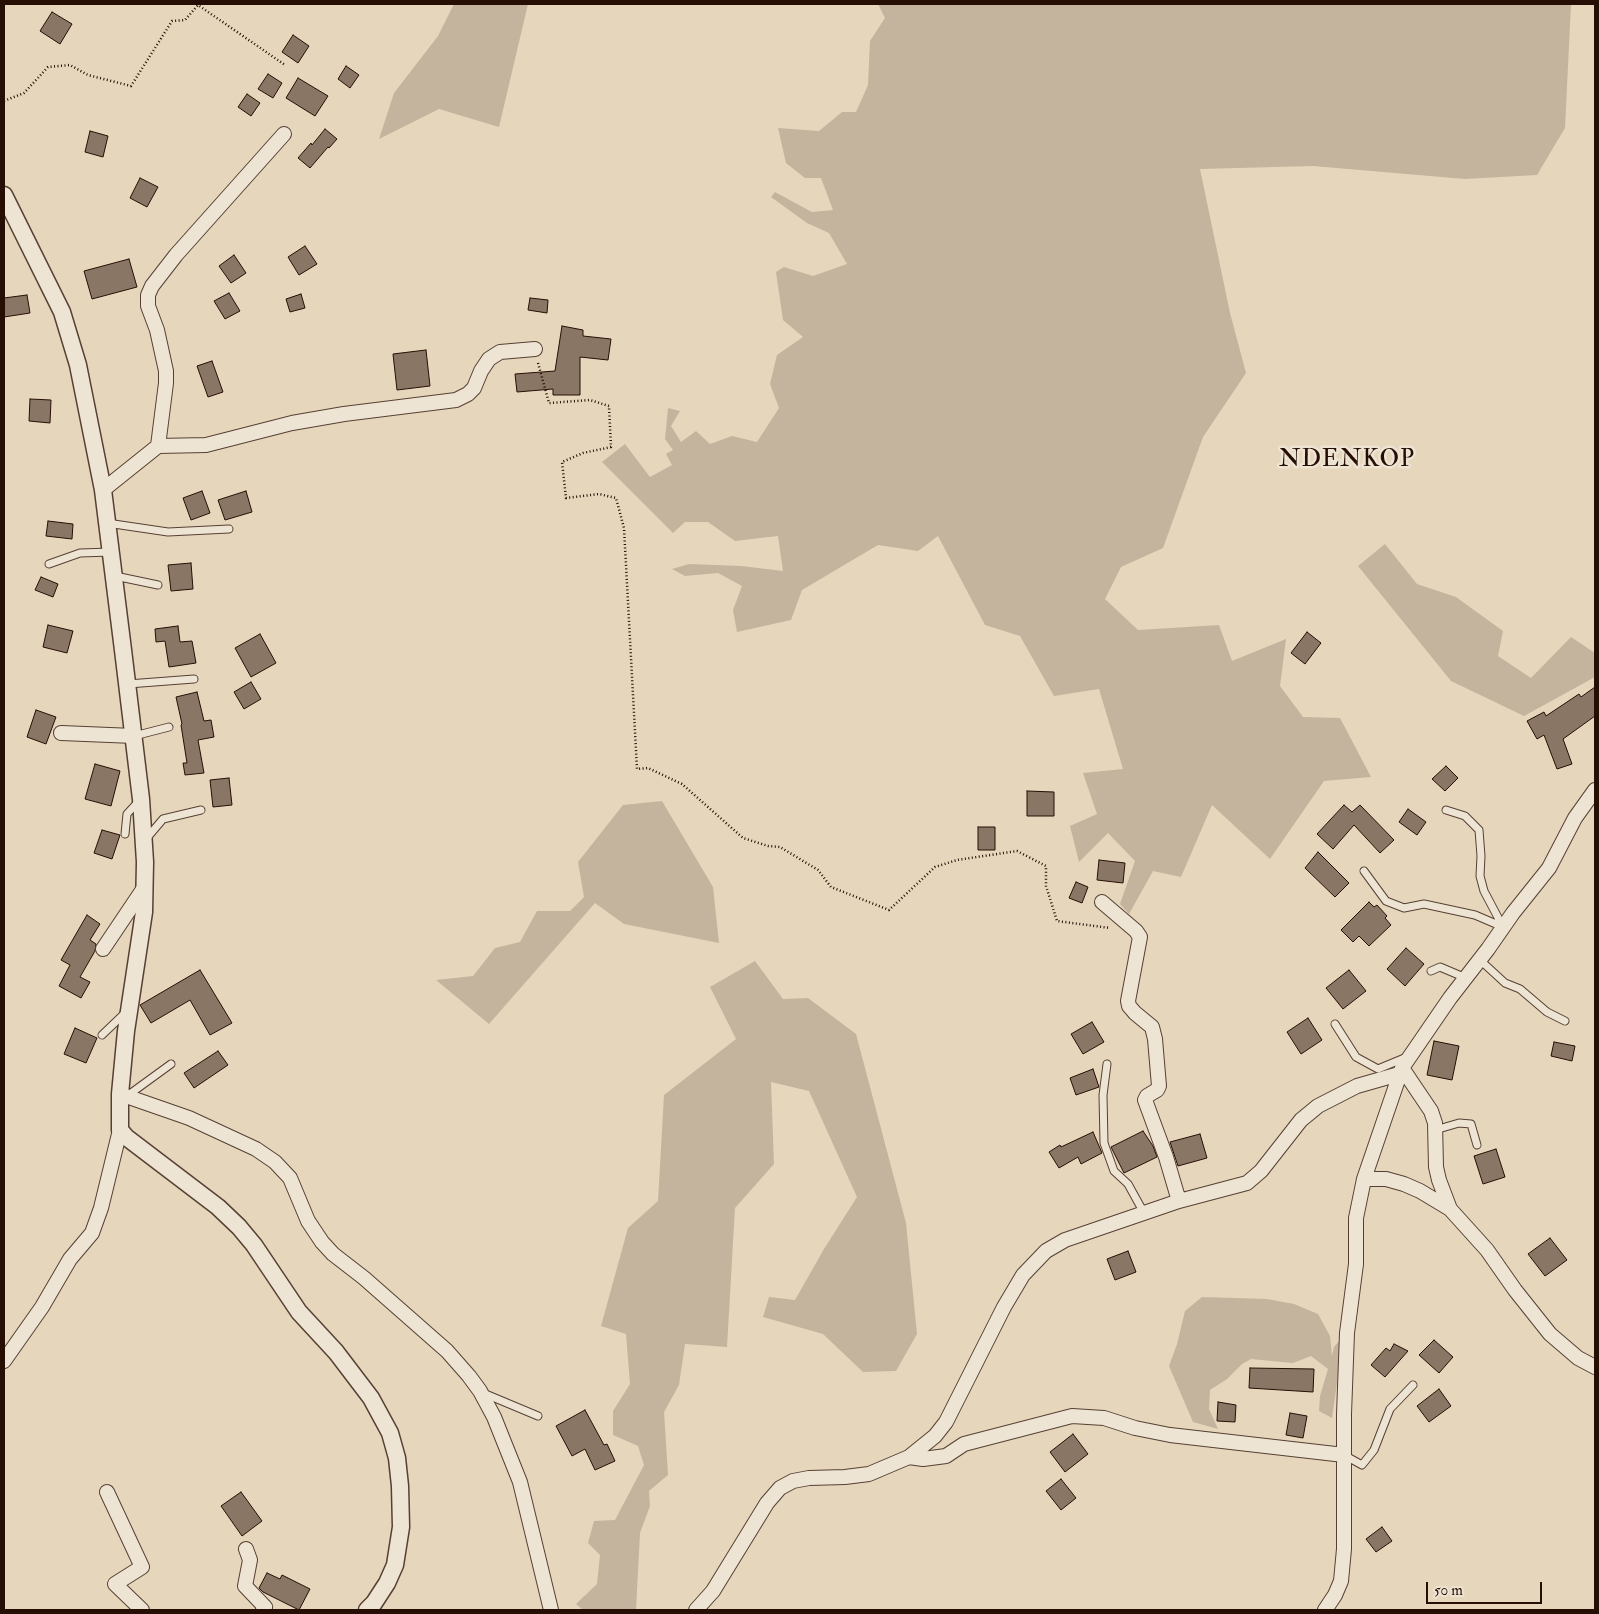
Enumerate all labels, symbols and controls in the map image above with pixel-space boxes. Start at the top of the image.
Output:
district label: NDENKOP [1278,447,1416,475]
scale bar [1429,1572,1545,1604]
text: 50 m [1434,1581,1463,1600]

